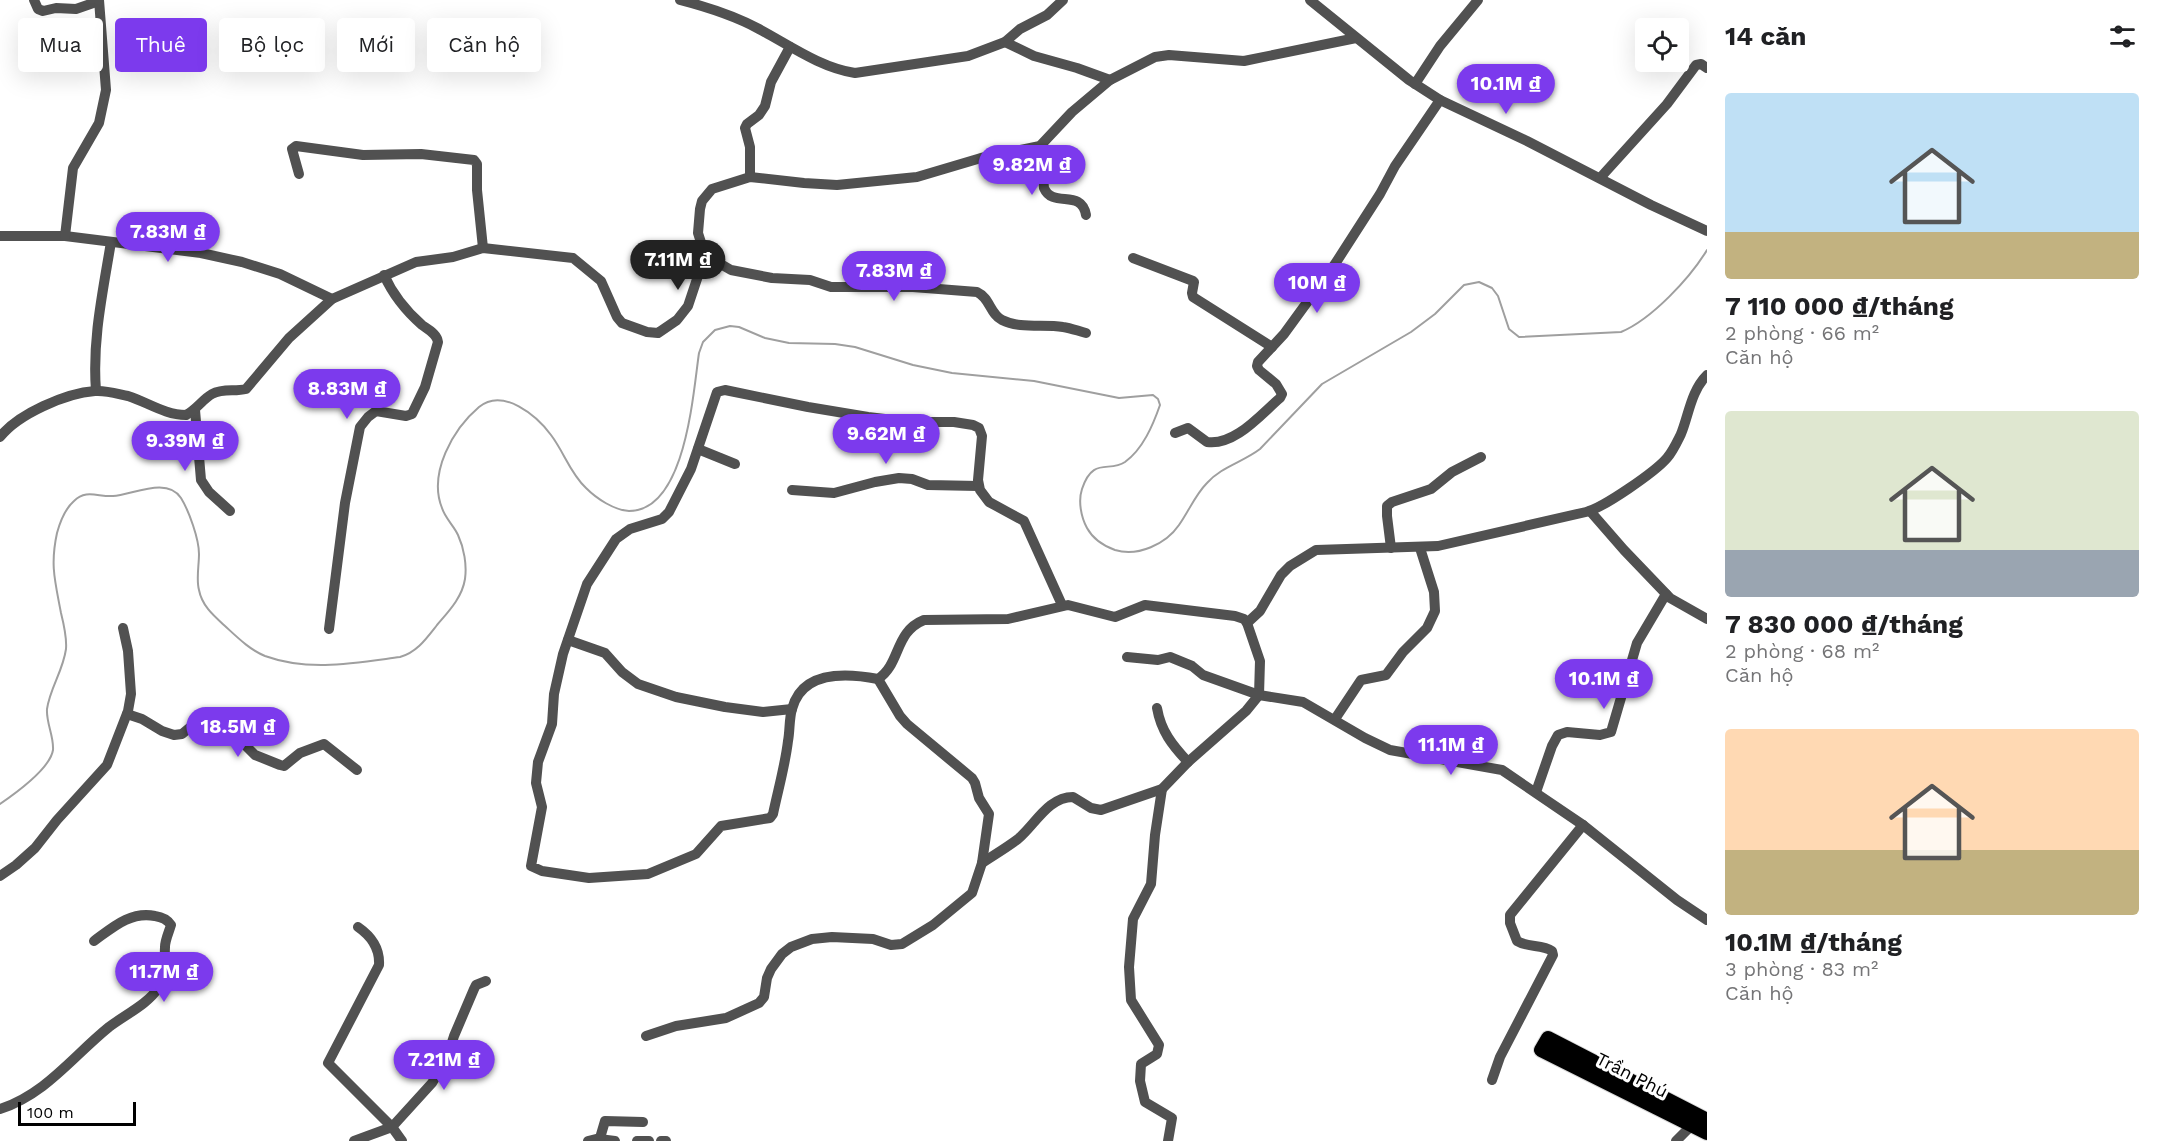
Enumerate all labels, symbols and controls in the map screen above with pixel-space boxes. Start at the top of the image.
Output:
chip: Mua [18,18,103,72]
chip: Thuê [115,18,207,72]
chip: Bộ lọc [219,18,325,72]
chip: Mới [337,18,415,72]
chip: Căn hộ [427,18,541,72]
map controls [1635,18,1689,72]
button: locate [1635,18,1689,72]
icon: filters [2106,20,2139,53]
text: 14 căn [1725,21,1806,51]
pin: 10.1M ₫ [1451,64,1561,115]
text: 10.1M ₫ [1471,71,1541,95]
icon: home [1878,132,1986,240]
pin: 9.82M ₫ [977,145,1087,196]
text: 9.82M ₫ [992,152,1072,176]
pin: 7.83M ₫ [113,212,223,263]
text: 7.83M ₫ [130,219,206,243]
pin: 7.11M ₫ [623,240,733,291]
text: 7.11M ₫ [644,247,712,271]
pin: 7.83M ₫ [839,251,949,302]
text: 7.83M ₫ [856,258,932,282]
pin: 10M ₫ [1275,263,1359,314]
text: 10M ₫ [1288,270,1346,294]
text: 7 110 000 ₫/tháng [1725,291,1954,321]
text: 2 phòng · 66 m² [1725,321,1879,345]
text: Căn hộ [1725,345,1794,369]
pin: 8.83M ₫ [292,369,402,420]
text: 8.83M ₫ [307,376,387,400]
pin: 9.62M ₫ [831,414,941,465]
pin: 9.39M ₫ [130,421,240,472]
text: 9.62M ₫ [847,421,925,445]
text: 9.39M ₫ [146,428,224,452]
icon: home [1878,450,1986,558]
text: 7 830 000 ₫/tháng [1725,609,1963,639]
text: 2 phòng · 68 m² [1725,639,1879,663]
pin: 10.1M ₫ [1549,659,1659,710]
text: Căn hộ [1725,663,1794,687]
text: 10.1M ₫ [1569,666,1639,690]
pin: 18.5M ₫ [183,707,293,758]
text: 18.5M ₫ [200,714,276,738]
pin: 11.1M ₫ [1396,725,1506,776]
text: 11.1M ₫ [1418,732,1484,756]
icon: home [1878,768,1986,876]
text: 10.1M ₫/tháng [1725,927,1902,957]
pin: 11.7M ₫ [109,952,219,1003]
text: 3 phòng · 83 m² [1725,957,1878,981]
text: 11.7M ₫ [129,959,199,983]
text: Căn hộ [1725,981,1794,1005]
pin: 7.21M ₫ [389,1040,499,1091]
text: 7.21M ₫ [408,1047,480,1071]
street label: Trần Phú [1593,1048,1671,1101]
scale bar [18,1099,136,1126]
text: 100 m [27,1103,74,1122]

